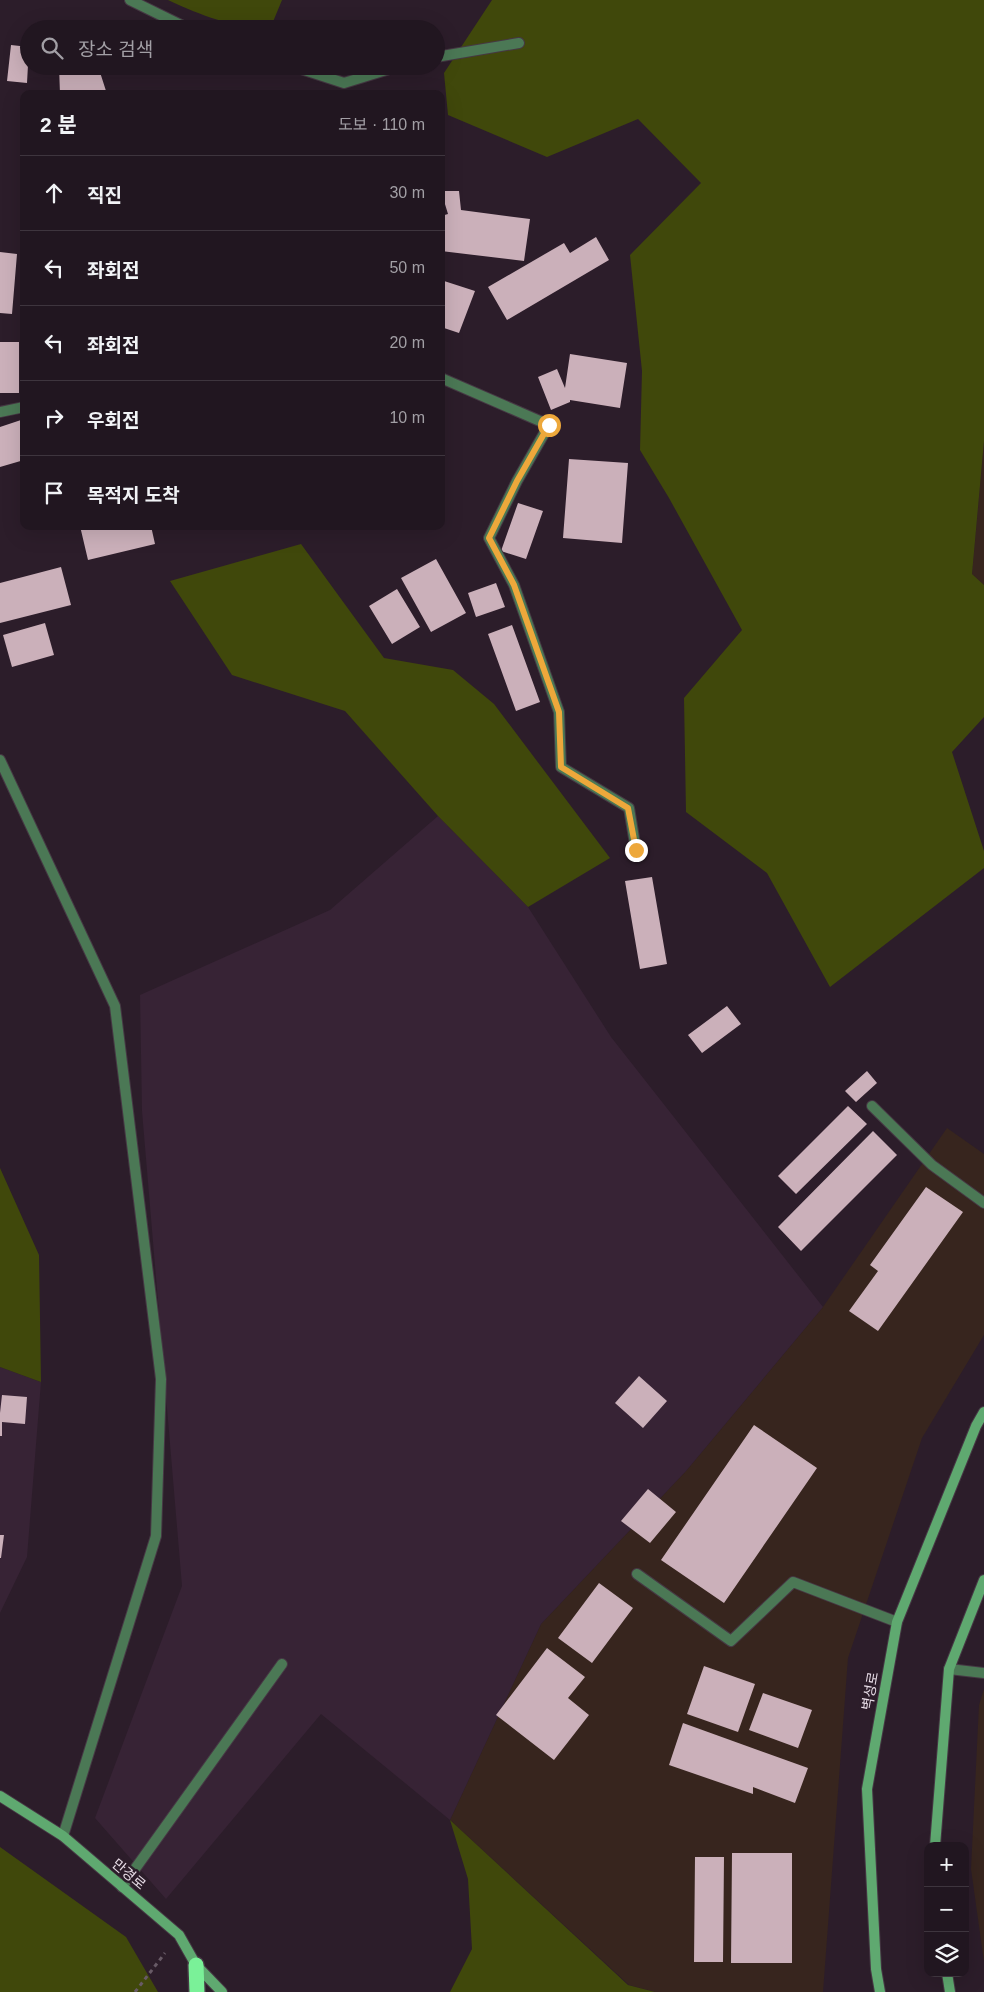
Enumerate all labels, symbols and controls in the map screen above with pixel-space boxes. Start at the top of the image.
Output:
search box [20,20,445,75]
icon: search [38,34,66,62]
text: 장소 검색 [78,39,153,60]
text: 2 분 [40,113,77,136]
text: 도보 · 110 m [338,116,425,133]
icon: ahead [40,179,68,207]
text: 30 m [389,184,425,201]
text: 직진 [87,185,122,206]
icon: left [40,254,68,282]
text: 50 m [389,259,425,276]
text: 좌회전 [87,260,139,281]
icon: left [40,329,68,357]
text: 20 m [389,334,425,351]
text: 좌회전 [87,335,139,356]
icon: right [40,404,68,432]
text: 10 m [389,409,425,426]
text: 우회전 [87,410,139,431]
route start [538,414,561,437]
icon: arrive [40,479,68,507]
text: 목적지 도착 [87,485,180,506]
route end [625,839,648,862]
street label: 벽성로 [859,1670,881,1711]
map controls [924,1842,969,1977]
button: + [924,1842,969,1887]
street label: 만경로 [109,1855,149,1893]
button: − [924,1887,969,1932]
button: layers [924,1932,969,1977]

